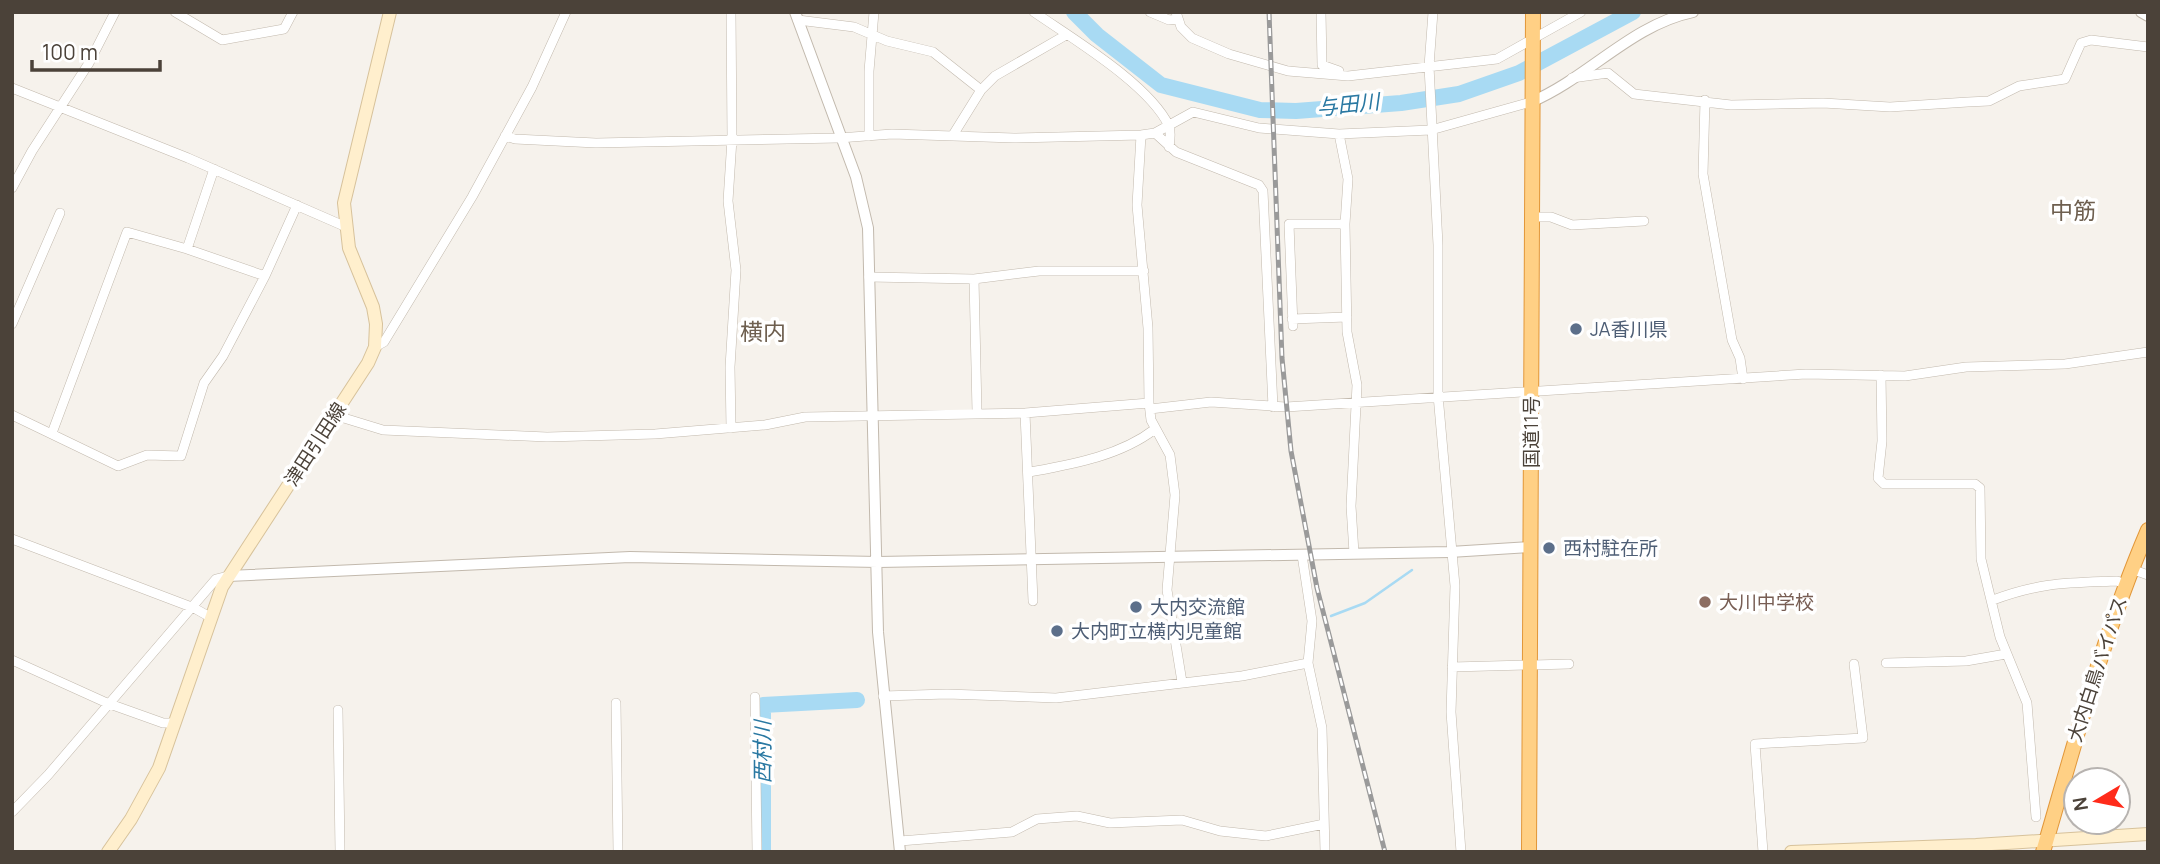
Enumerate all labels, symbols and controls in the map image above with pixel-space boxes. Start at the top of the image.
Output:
scale bar [32,28,159,72]
text: 100 m [42,38,98,66]
water label: 与田川 [1315,87,1383,121]
district label: 中筋 [2050,194,2096,226]
district label: 横内 [740,315,786,347]
place label: JA香川県 [1590,316,1667,342]
marker: JA香川県 [1568,321,1584,337]
street label: 国道11号 [1518,396,1544,468]
street label: 津田引田線 [278,397,352,491]
place label: 西村駐在所 [1563,535,1658,561]
marker: 西村駐在所 [1541,540,1557,556]
place label: 大川中学校 [1719,589,1814,615]
street label: 大内白鳥バイパス [2061,593,2133,745]
place label: 大内交流館 [1150,594,1245,620]
marker: 大川中学校 [1697,594,1713,610]
marker: 大内交流館 [1128,599,1144,615]
place label: 大内町立横内児童館 [1071,618,1242,644]
marker: 大内町立横内児童館 [1049,623,1065,639]
water label: 西村川 [748,719,776,784]
north arrow [2062,766,2132,836]
text: N [2066,795,2094,813]

